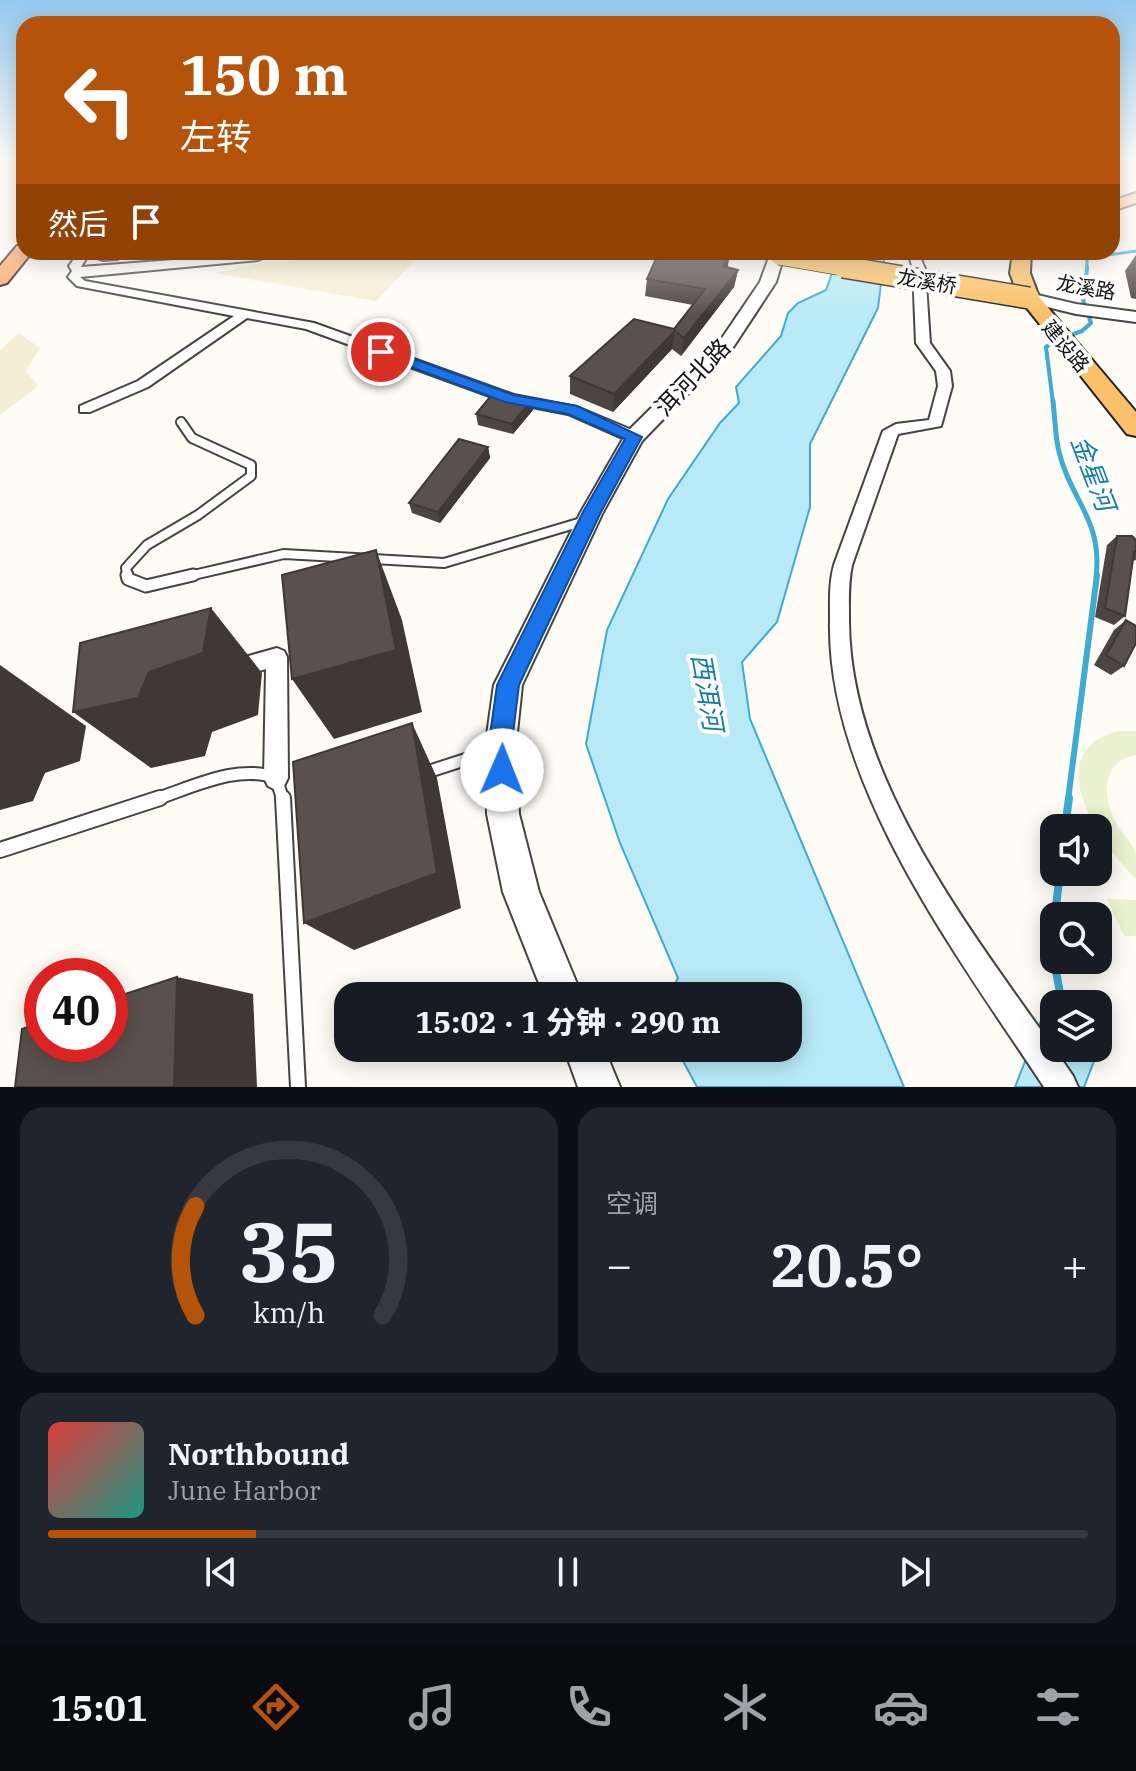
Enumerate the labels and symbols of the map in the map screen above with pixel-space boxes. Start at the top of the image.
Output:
street label: 龙溪桥 [895,262,959,300]
street label: 龙溪路 [1054,268,1118,306]
street label: 建设路 [1036,314,1096,378]
pin [347,318,415,386]
street label: 洱河北路 [647,331,737,423]
water label: 金星河 [1064,430,1126,520]
water label: 西洱河 [684,651,732,738]
position arrow [460,728,544,812]
speed limit sign: 40 [24,958,128,1062]

